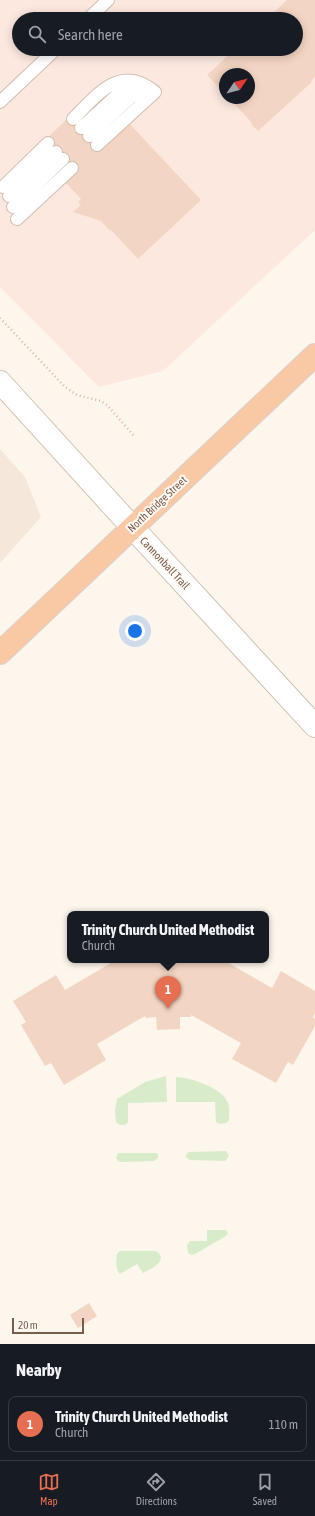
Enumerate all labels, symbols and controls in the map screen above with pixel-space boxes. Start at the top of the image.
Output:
search box [12,12,303,56]
icon: search [26,23,48,45]
text: Search here [58,26,123,43]
north arrow [219,68,255,104]
street label: North Bridge Street [125,474,189,534]
street label: Cannonball Trail [138,535,192,592]
your location [125,621,145,641]
popup [67,911,269,963]
text: Trinity Church United Methodist [82,921,254,938]
text: Church [82,938,115,953]
pin: 1 [155,976,181,1009]
scale bar [12,1316,84,1335]
text: 20 m [18,1319,38,1331]
text: Nearby [16,1360,62,1380]
text: Trinity Church United Methodist [55,1408,228,1425]
text: 1 [27,1417,33,1432]
text: 110 m [269,1417,298,1432]
text: Church [55,1425,88,1440]
tab: Map [38,1471,60,1507]
tab: Directions [136,1471,177,1507]
tab: Saved [253,1471,277,1507]

